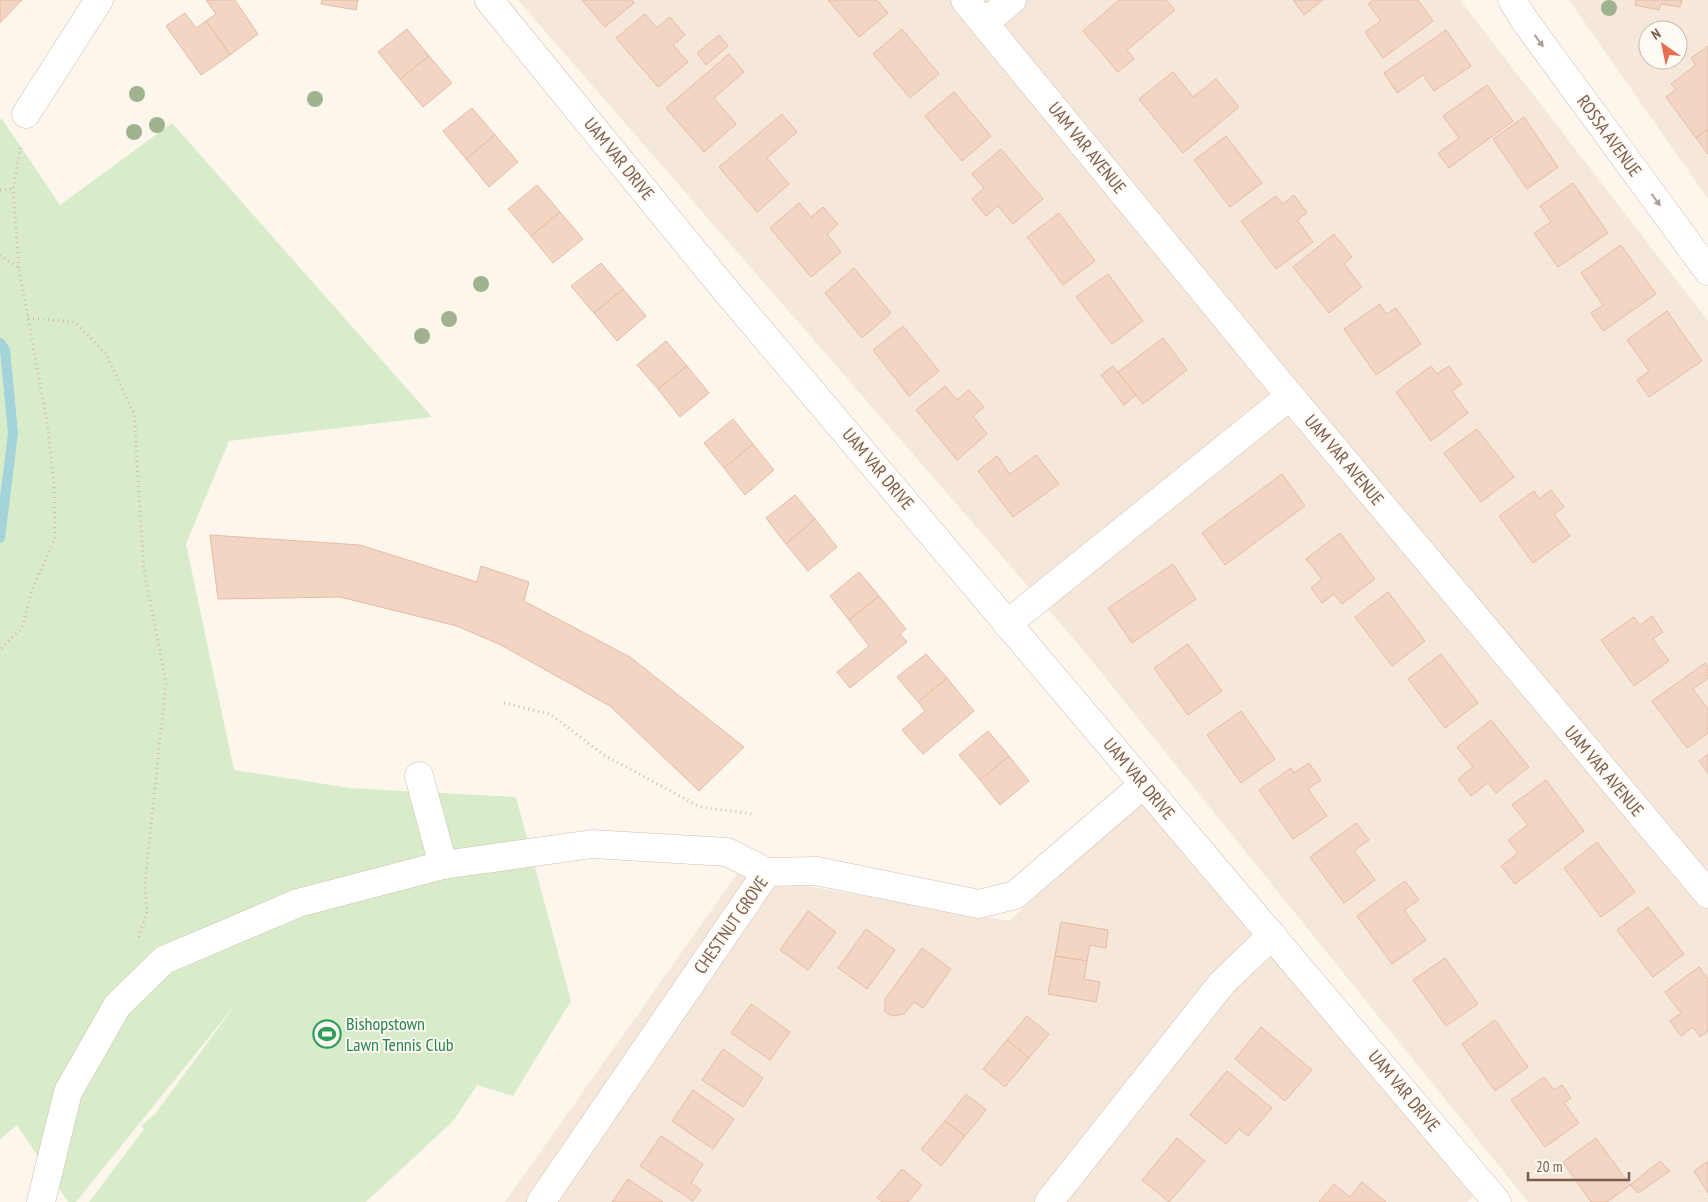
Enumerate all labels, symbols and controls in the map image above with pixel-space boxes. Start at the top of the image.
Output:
north arrow [1638,20,1688,70]
text: N [1648,24,1664,44]
one-way arrow [1534,34,1544,48]
street label: ROSSA AVENUE [1572,90,1647,181]
street label: UAM VAR AVENUE [1043,97,1131,198]
street label: UAM VAR DRIVE [579,113,660,205]
one-way arrow [1651,193,1661,207]
street label: UAM VAR AVENUE [1300,410,1389,510]
street label: UAM VAR DRIVE [838,423,919,514]
street label: UAM VAR AVENUE [1560,721,1649,821]
street label: UAM VAR DRIVE [1099,733,1180,824]
street label: CHESTNUT GROVE [688,871,773,978]
place label: Bishopstown Lawn Tennis Club [346,1012,454,1056]
sports icon: Bishopstown Lawn Tennis Club [312,1019,342,1049]
street label: UAM VAR DRIVE [1364,1045,1445,1136]
scale bar [1528,1150,1629,1182]
text: 20 m [1536,1157,1562,1176]

